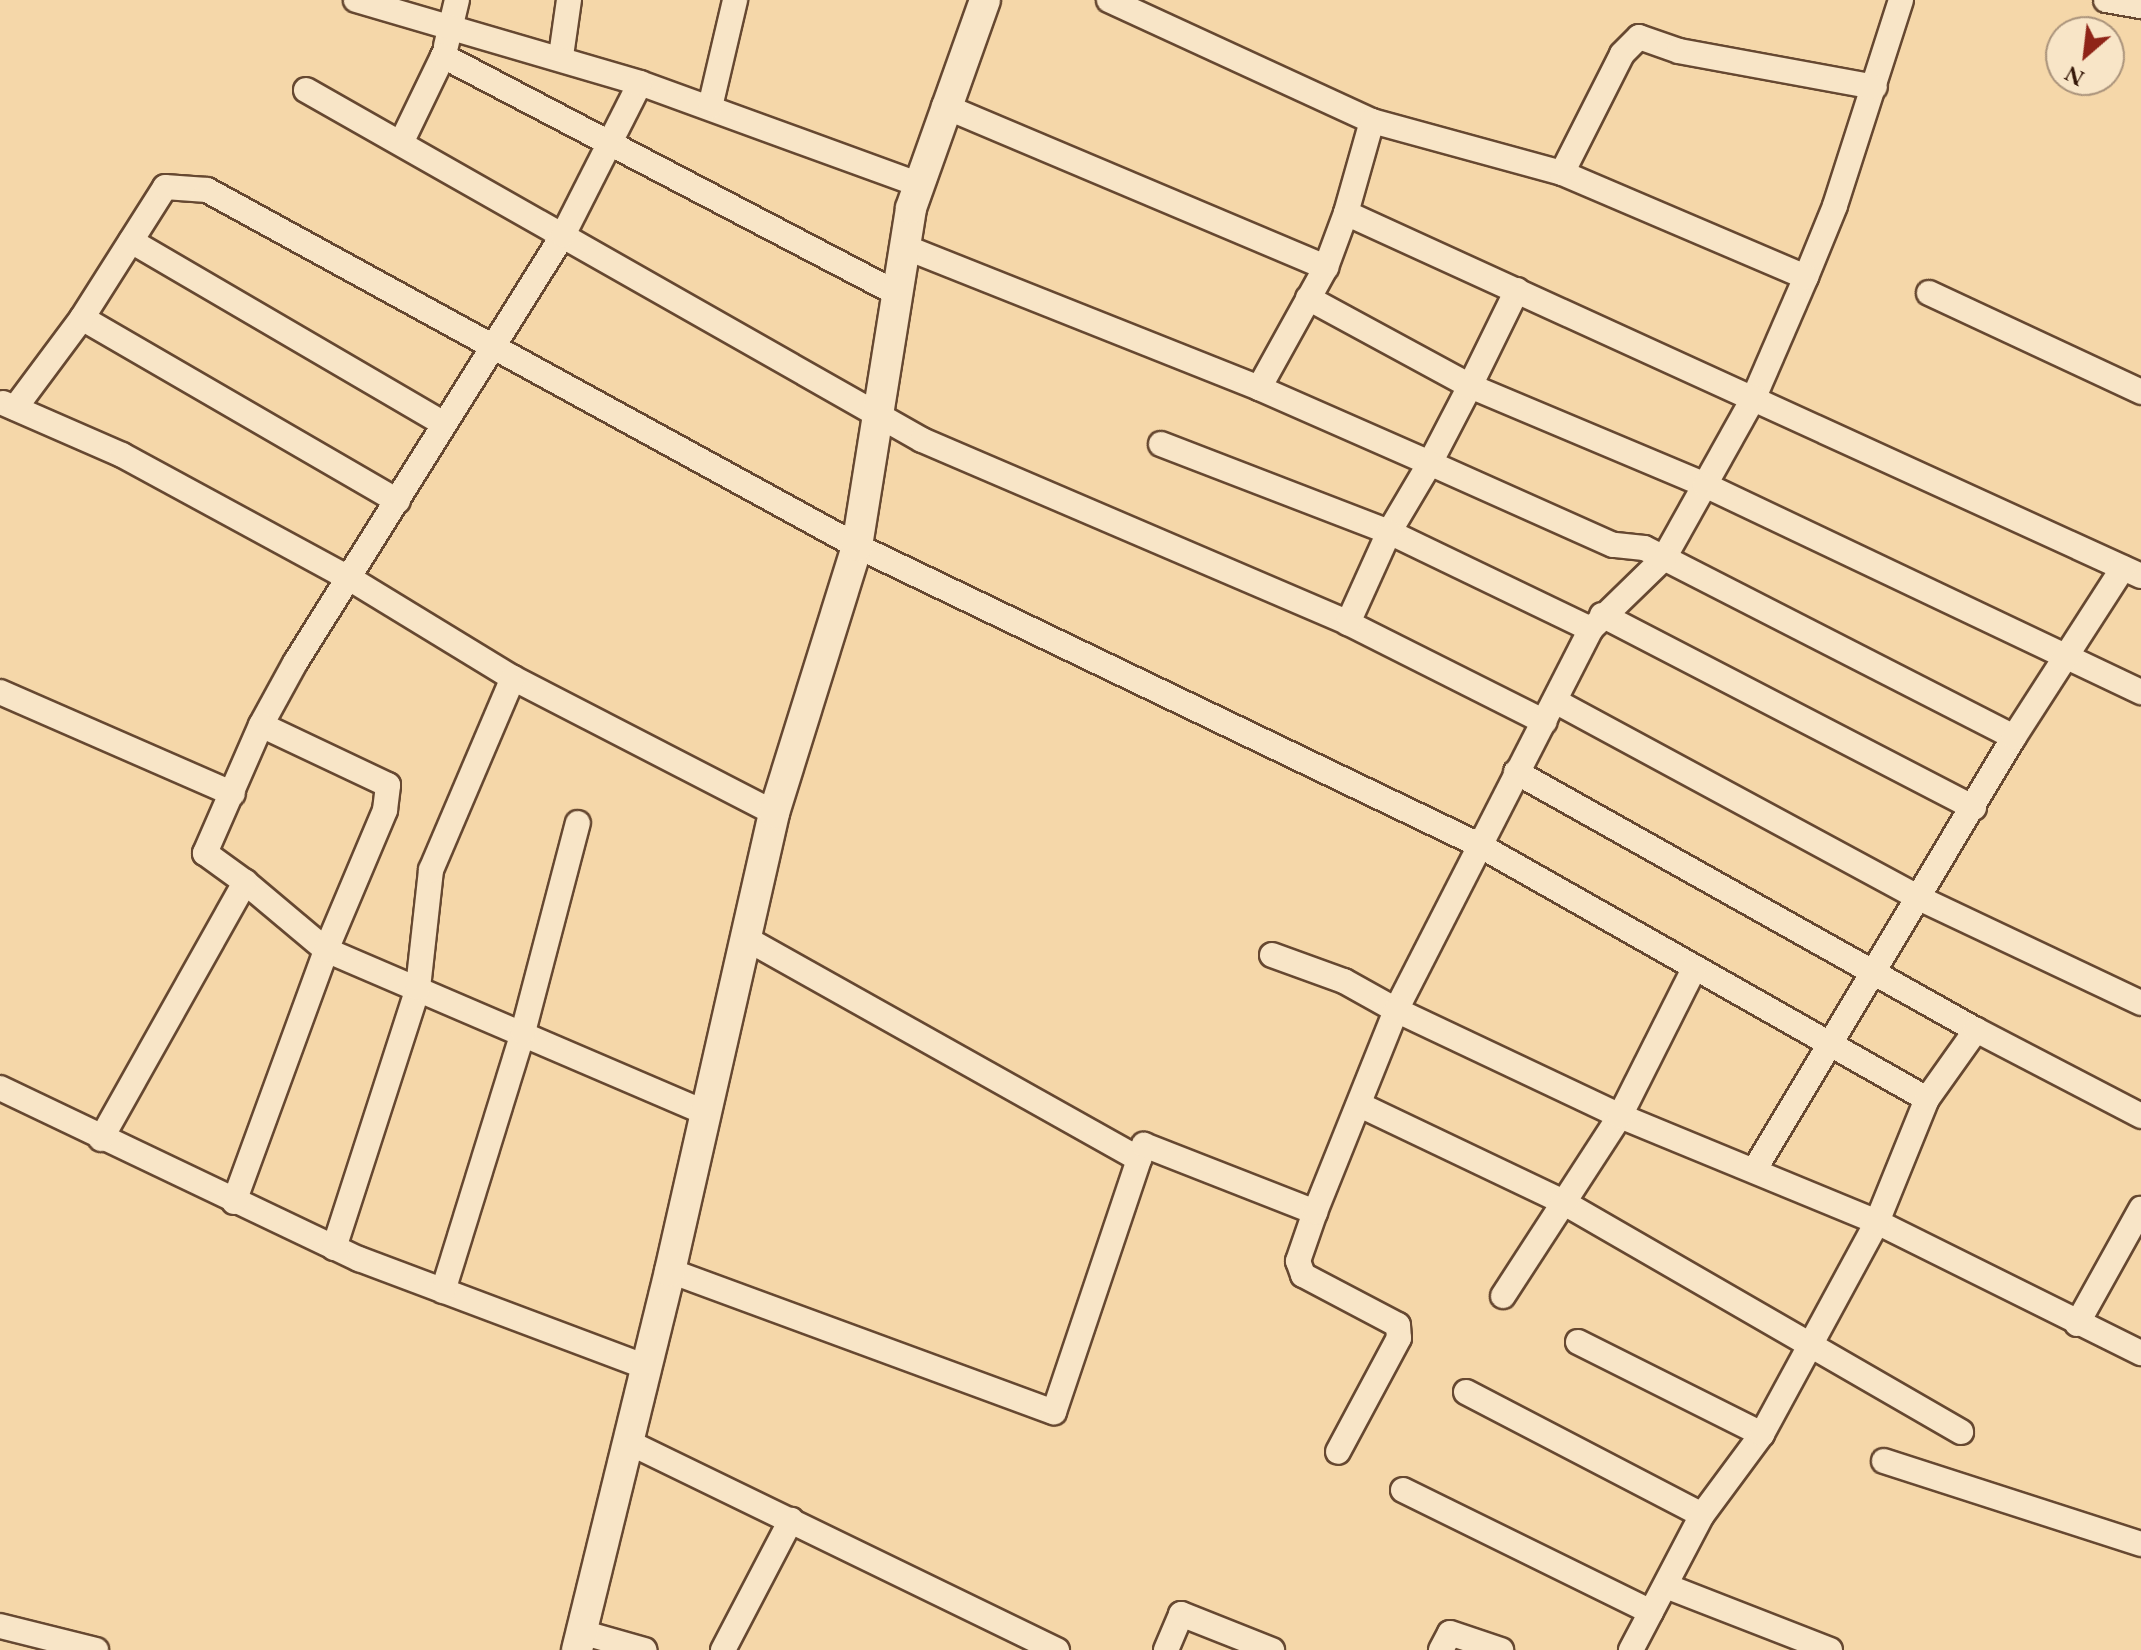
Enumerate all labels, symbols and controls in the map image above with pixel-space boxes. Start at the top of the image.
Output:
north arrow [2045,16,2125,96]
text: N [2060,59,2089,93]

